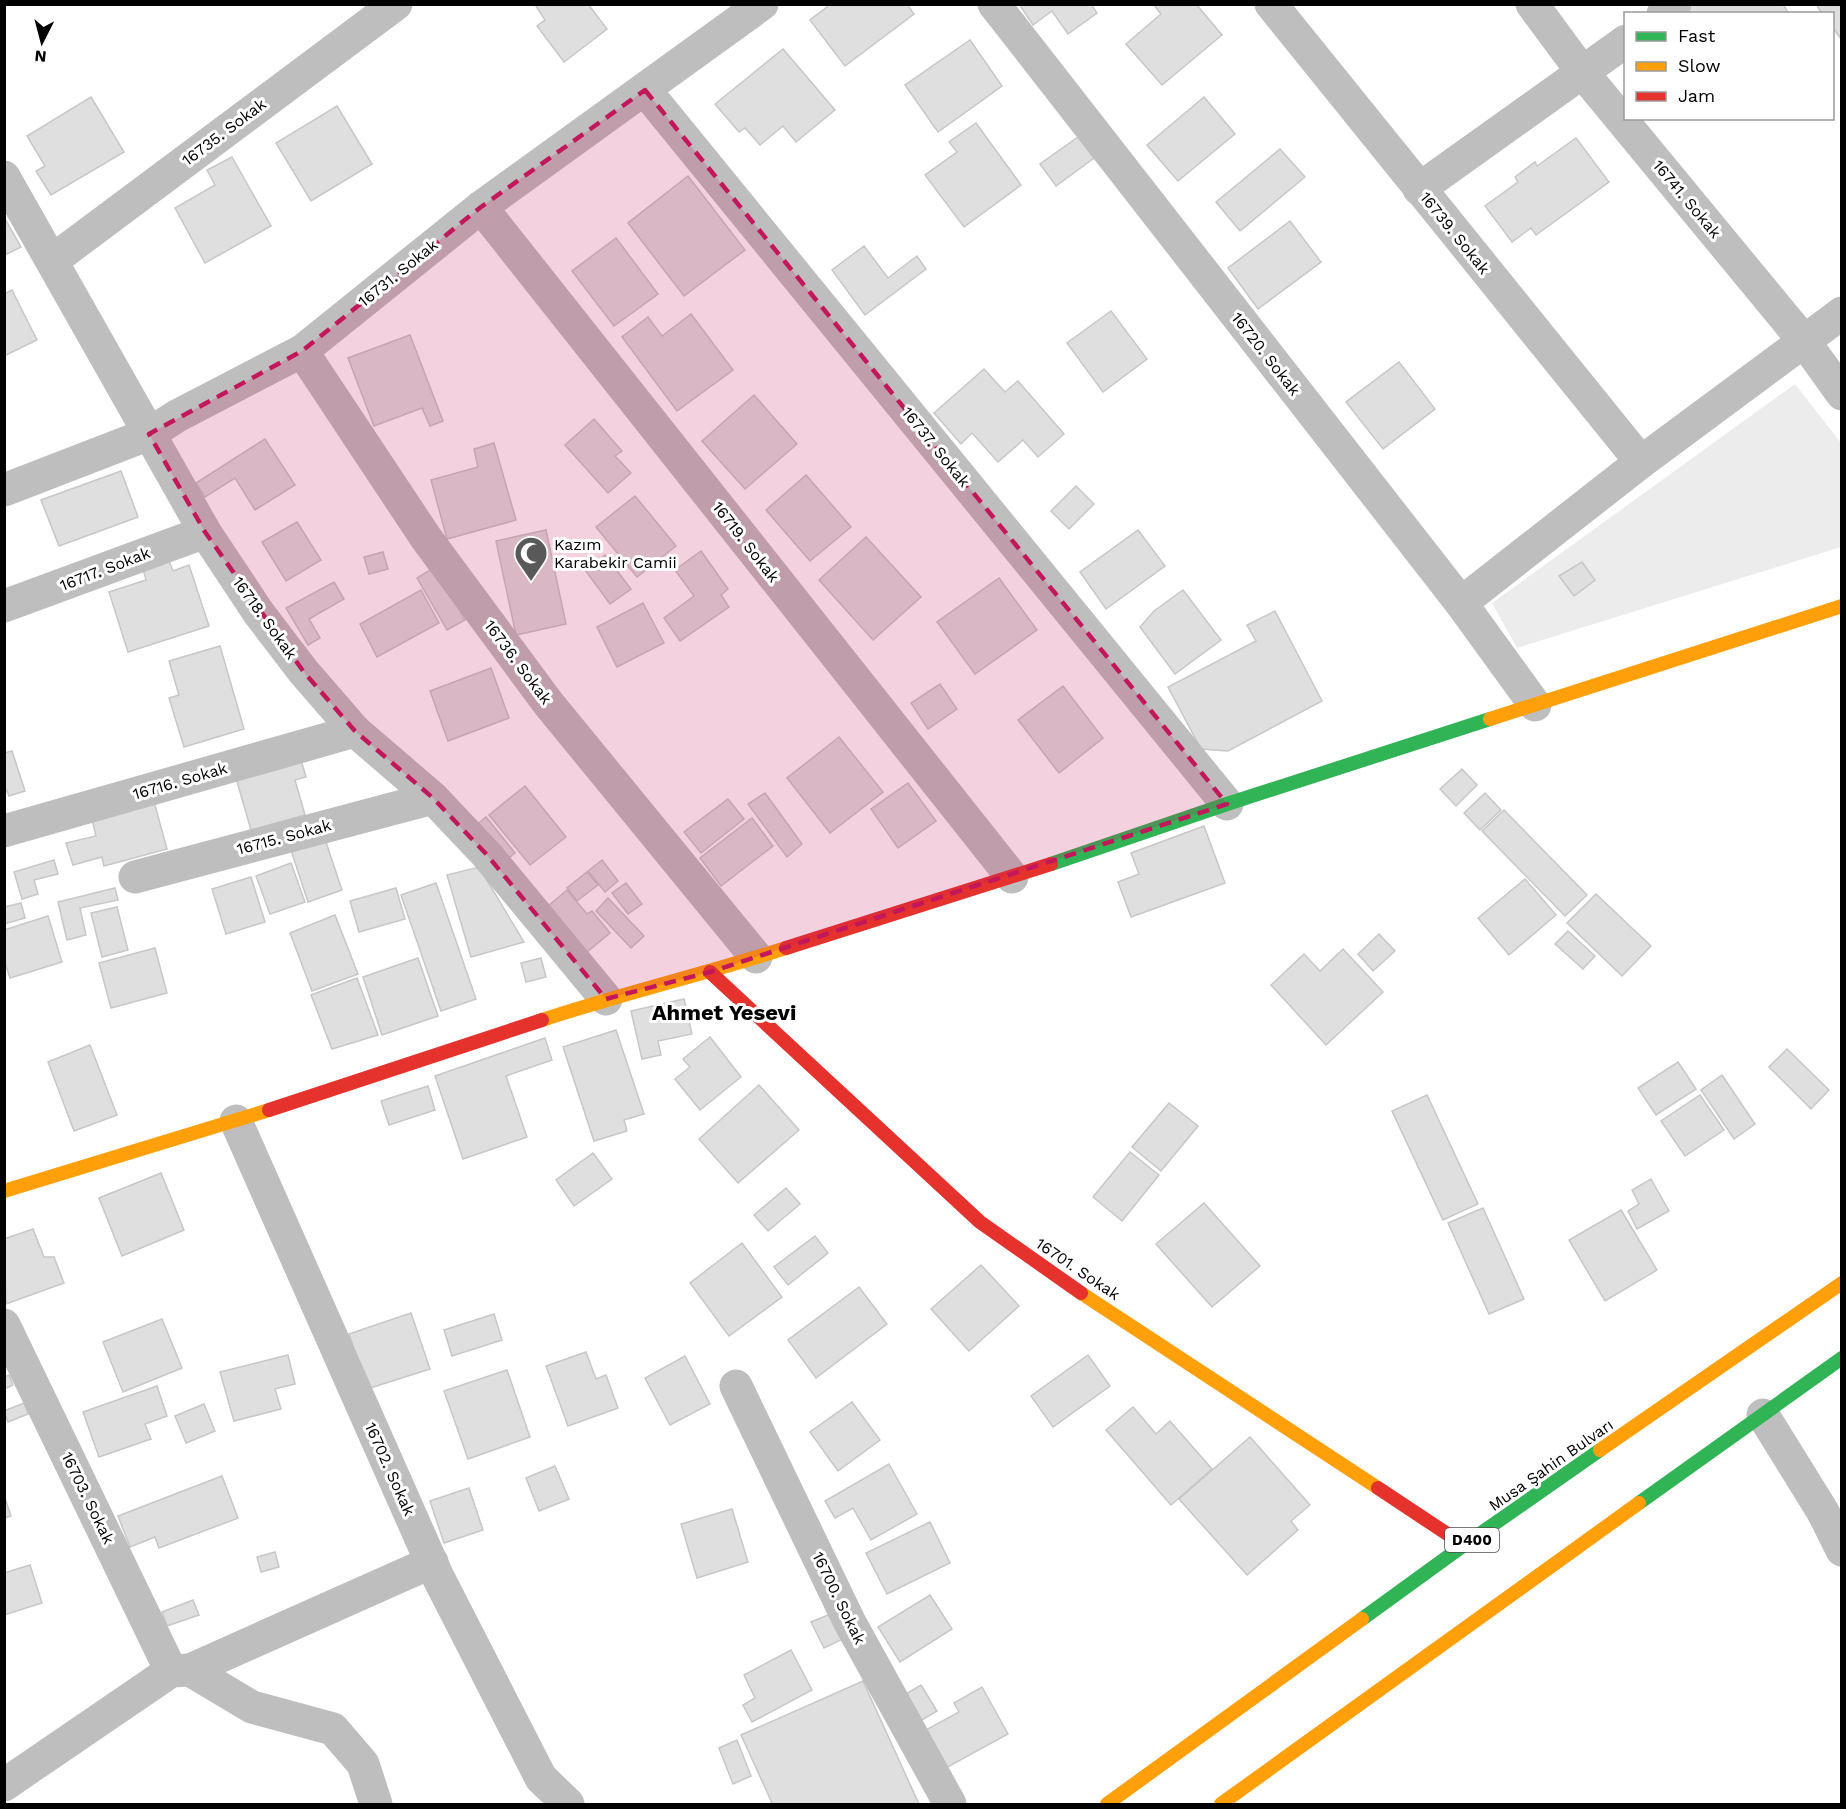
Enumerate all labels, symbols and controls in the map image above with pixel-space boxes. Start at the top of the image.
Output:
north arrow [12,12,72,72]
legend [1624,12,1834,120]
text: Fast [1678,25,1716,46]
text: N [34,46,47,66]
text: Slow [1678,55,1721,76]
text: Jam [1678,85,1715,106]
street label: 16735. Sokak [178,94,270,170]
street label: 16741. Sokak [1649,156,1725,242]
street label: 16739. Sokak [1416,188,1494,278]
street label: 16731. Sokak [354,235,442,311]
street label: 16720. Sokak [1228,309,1304,399]
street label: 16737. Sokak [898,403,974,491]
street label: 16719. Sokak [709,498,783,586]
mosque icon: Kazım Karabekir Camii [513,535,549,582]
place label: Kazım Karabekir Camii [554,535,677,572]
street label: 16717. Sokak [57,543,153,595]
street label: 16718. Sokak [229,573,301,663]
street label: 16736. Sokak [480,616,556,708]
street label: 16716. Sokak [131,758,229,804]
street label: 16715. Sokak [235,815,333,859]
district label: Ahmet Yesevi [652,1000,796,1025]
street label: 16701. Sokak [1032,1234,1124,1304]
street label: Musa Şahin Bulvarı [1485,1415,1617,1515]
street label: 16702. Sokak [361,1419,419,1519]
street label: 16703. Sokak [58,1449,118,1547]
road number: D400 [1445,1528,1499,1552]
street label: 16700. Sokak [808,1549,870,1647]

